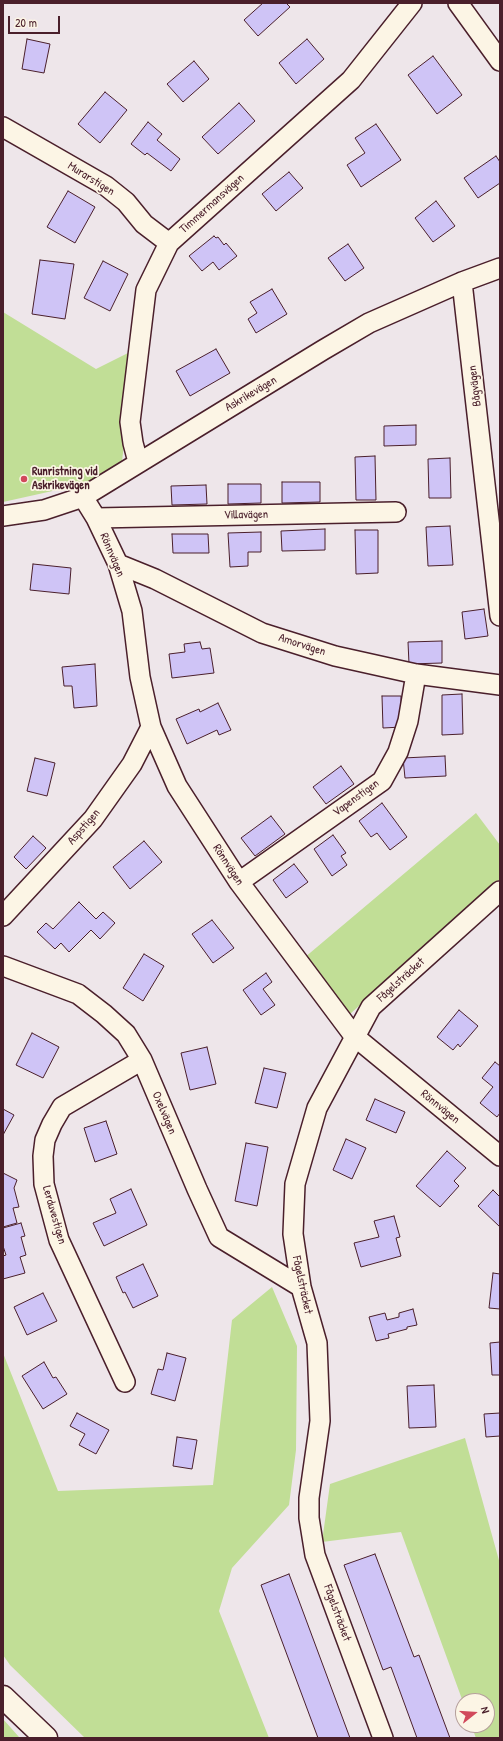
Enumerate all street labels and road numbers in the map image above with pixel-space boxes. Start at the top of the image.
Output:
street label: Murarstigen [65,159,117,199]
street label: Timmermansvägen [177,171,247,237]
street label: Bågvägen [465,365,485,407]
street label: Askrikevägen [223,373,279,415]
street label: Villavägen [224,507,268,523]
street label: Rönnvägen [96,531,128,579]
street label: Amorvägen [277,631,327,659]
street label: Vapenstigen [330,776,382,820]
street label: Aspstigen [65,806,103,848]
street label: Rönnvägen [209,842,247,888]
street label: Fågelsträcket [374,955,428,1005]
street label: Rönnvägen [418,1087,462,1127]
street label: Oxelvägen [149,1089,179,1137]
street label: Lerduvestigen [39,1184,69,1246]
street label: Fågelsträcket [289,1255,315,1315]
street label: Fågelsträcket [320,1583,354,1643]

